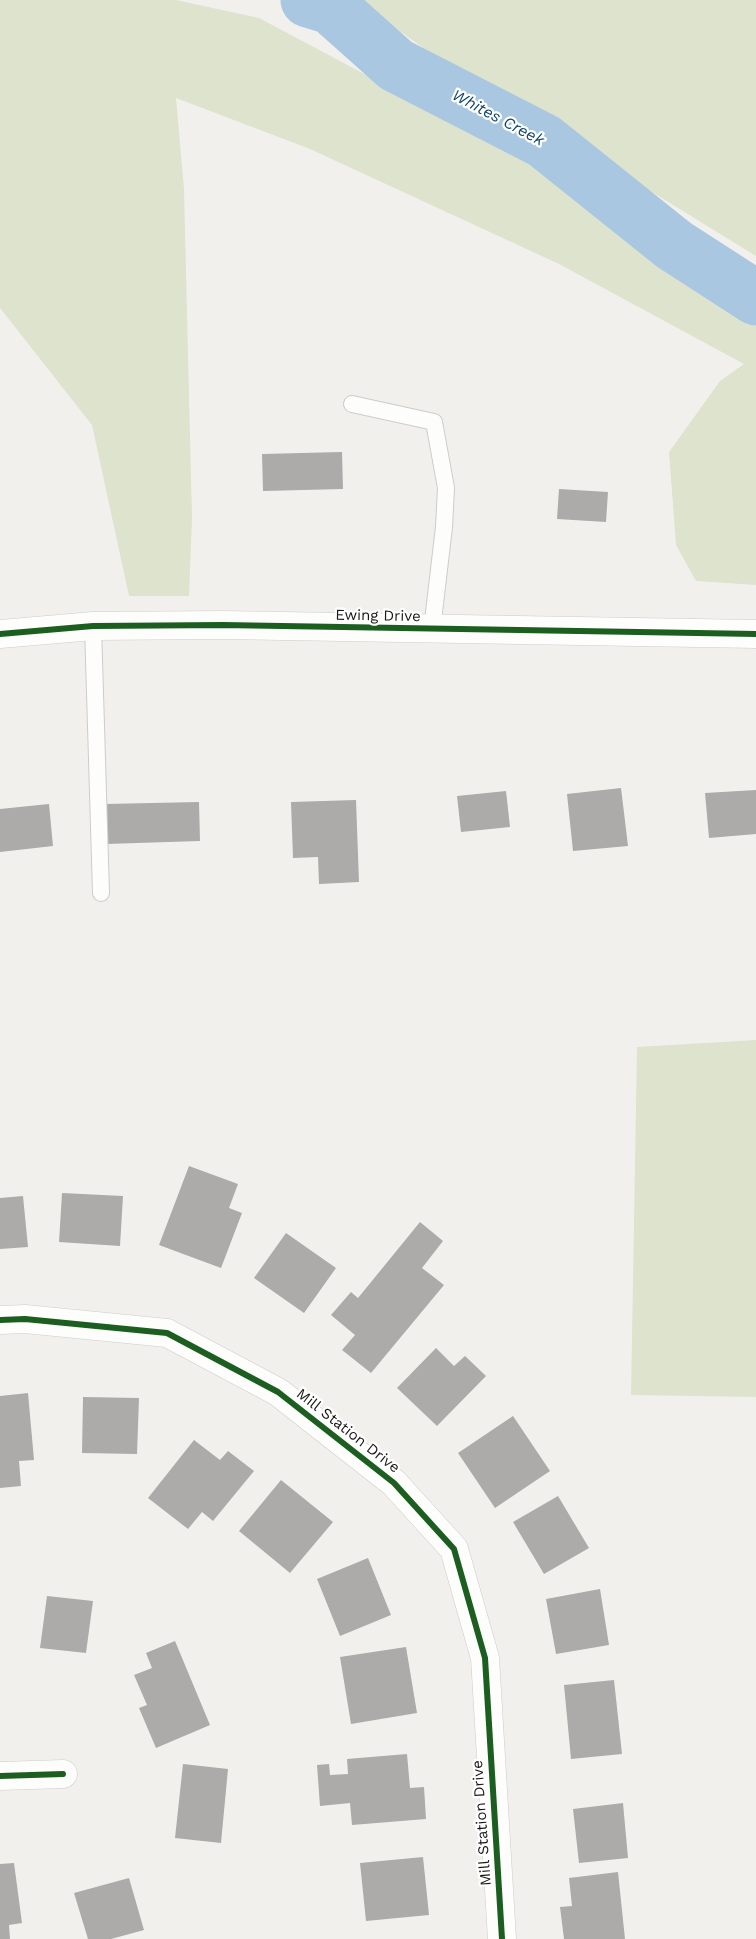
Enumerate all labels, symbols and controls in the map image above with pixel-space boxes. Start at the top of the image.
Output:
water label: Whites Creek [449,86,547,150]
street label: Ewing Drive [335,606,421,626]
street label: Mill Station Drive [293,1385,403,1477]
street label: Mill Station Drive [469,1759,495,1887]

